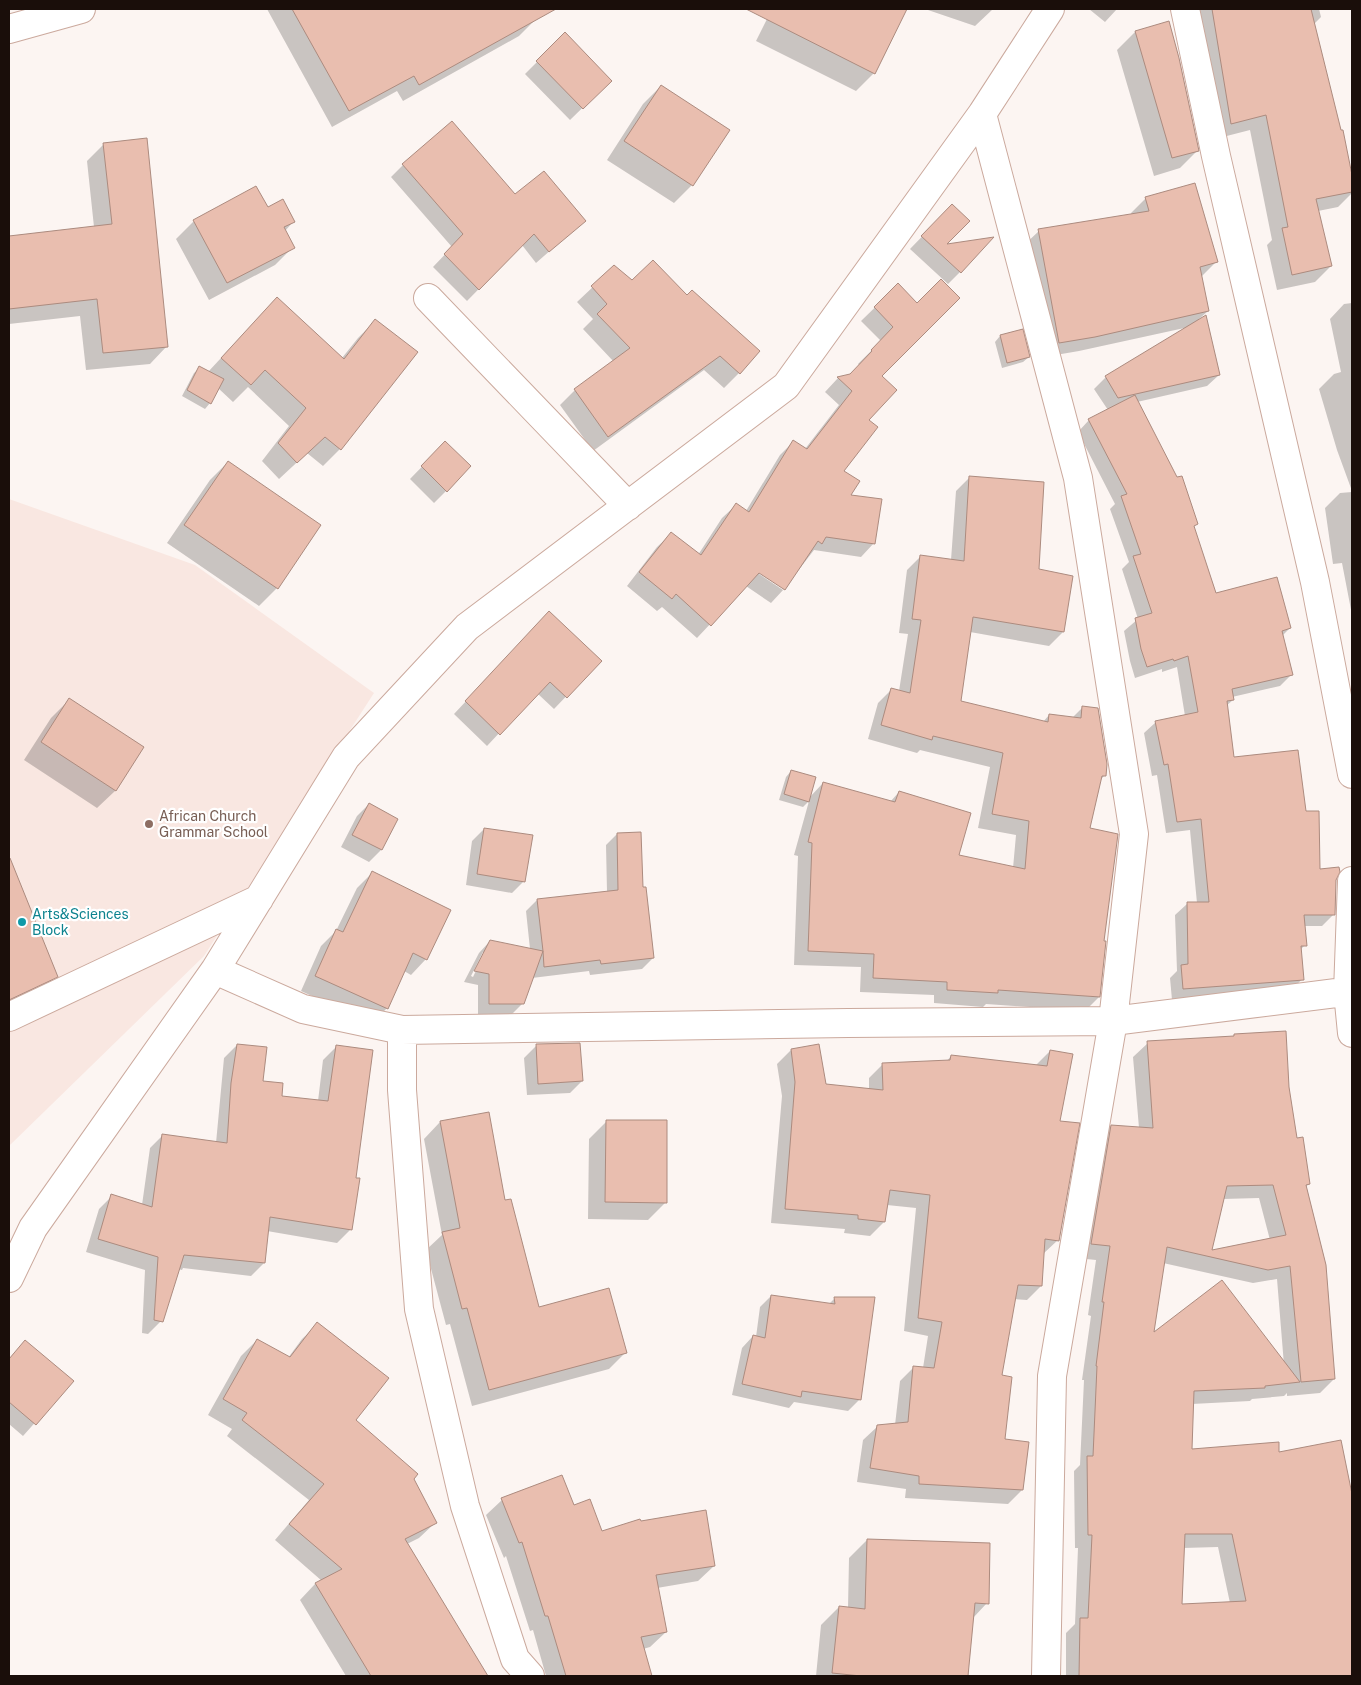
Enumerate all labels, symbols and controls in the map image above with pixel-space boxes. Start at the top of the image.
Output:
place label: African Church Grammar School [159,808,268,840]
marker: African Church Grammar School [143,818,155,830]
place label: Arts&Sciences Block [32,906,129,938]
marker: Arts&Sciences Block [16,916,28,928]

